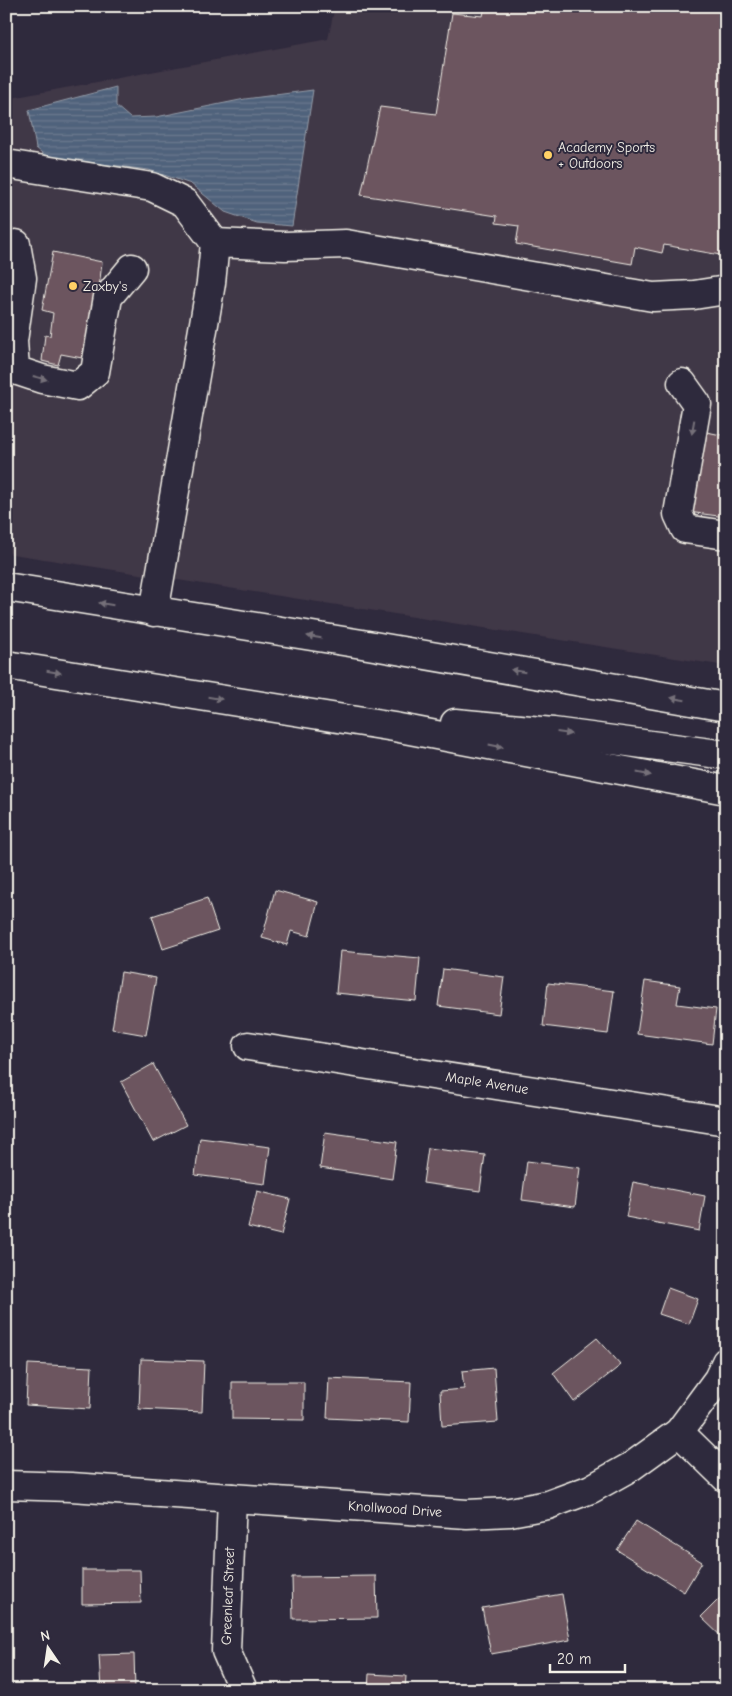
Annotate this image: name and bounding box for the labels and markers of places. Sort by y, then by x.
place label: Academy Sports + Outdoors [558,139,655,172]
marker: Academy Sports + Outdoors [542,149,554,161]
place label: Zaxby's [83,278,127,295]
marker: Zaxby's [67,280,79,292]

